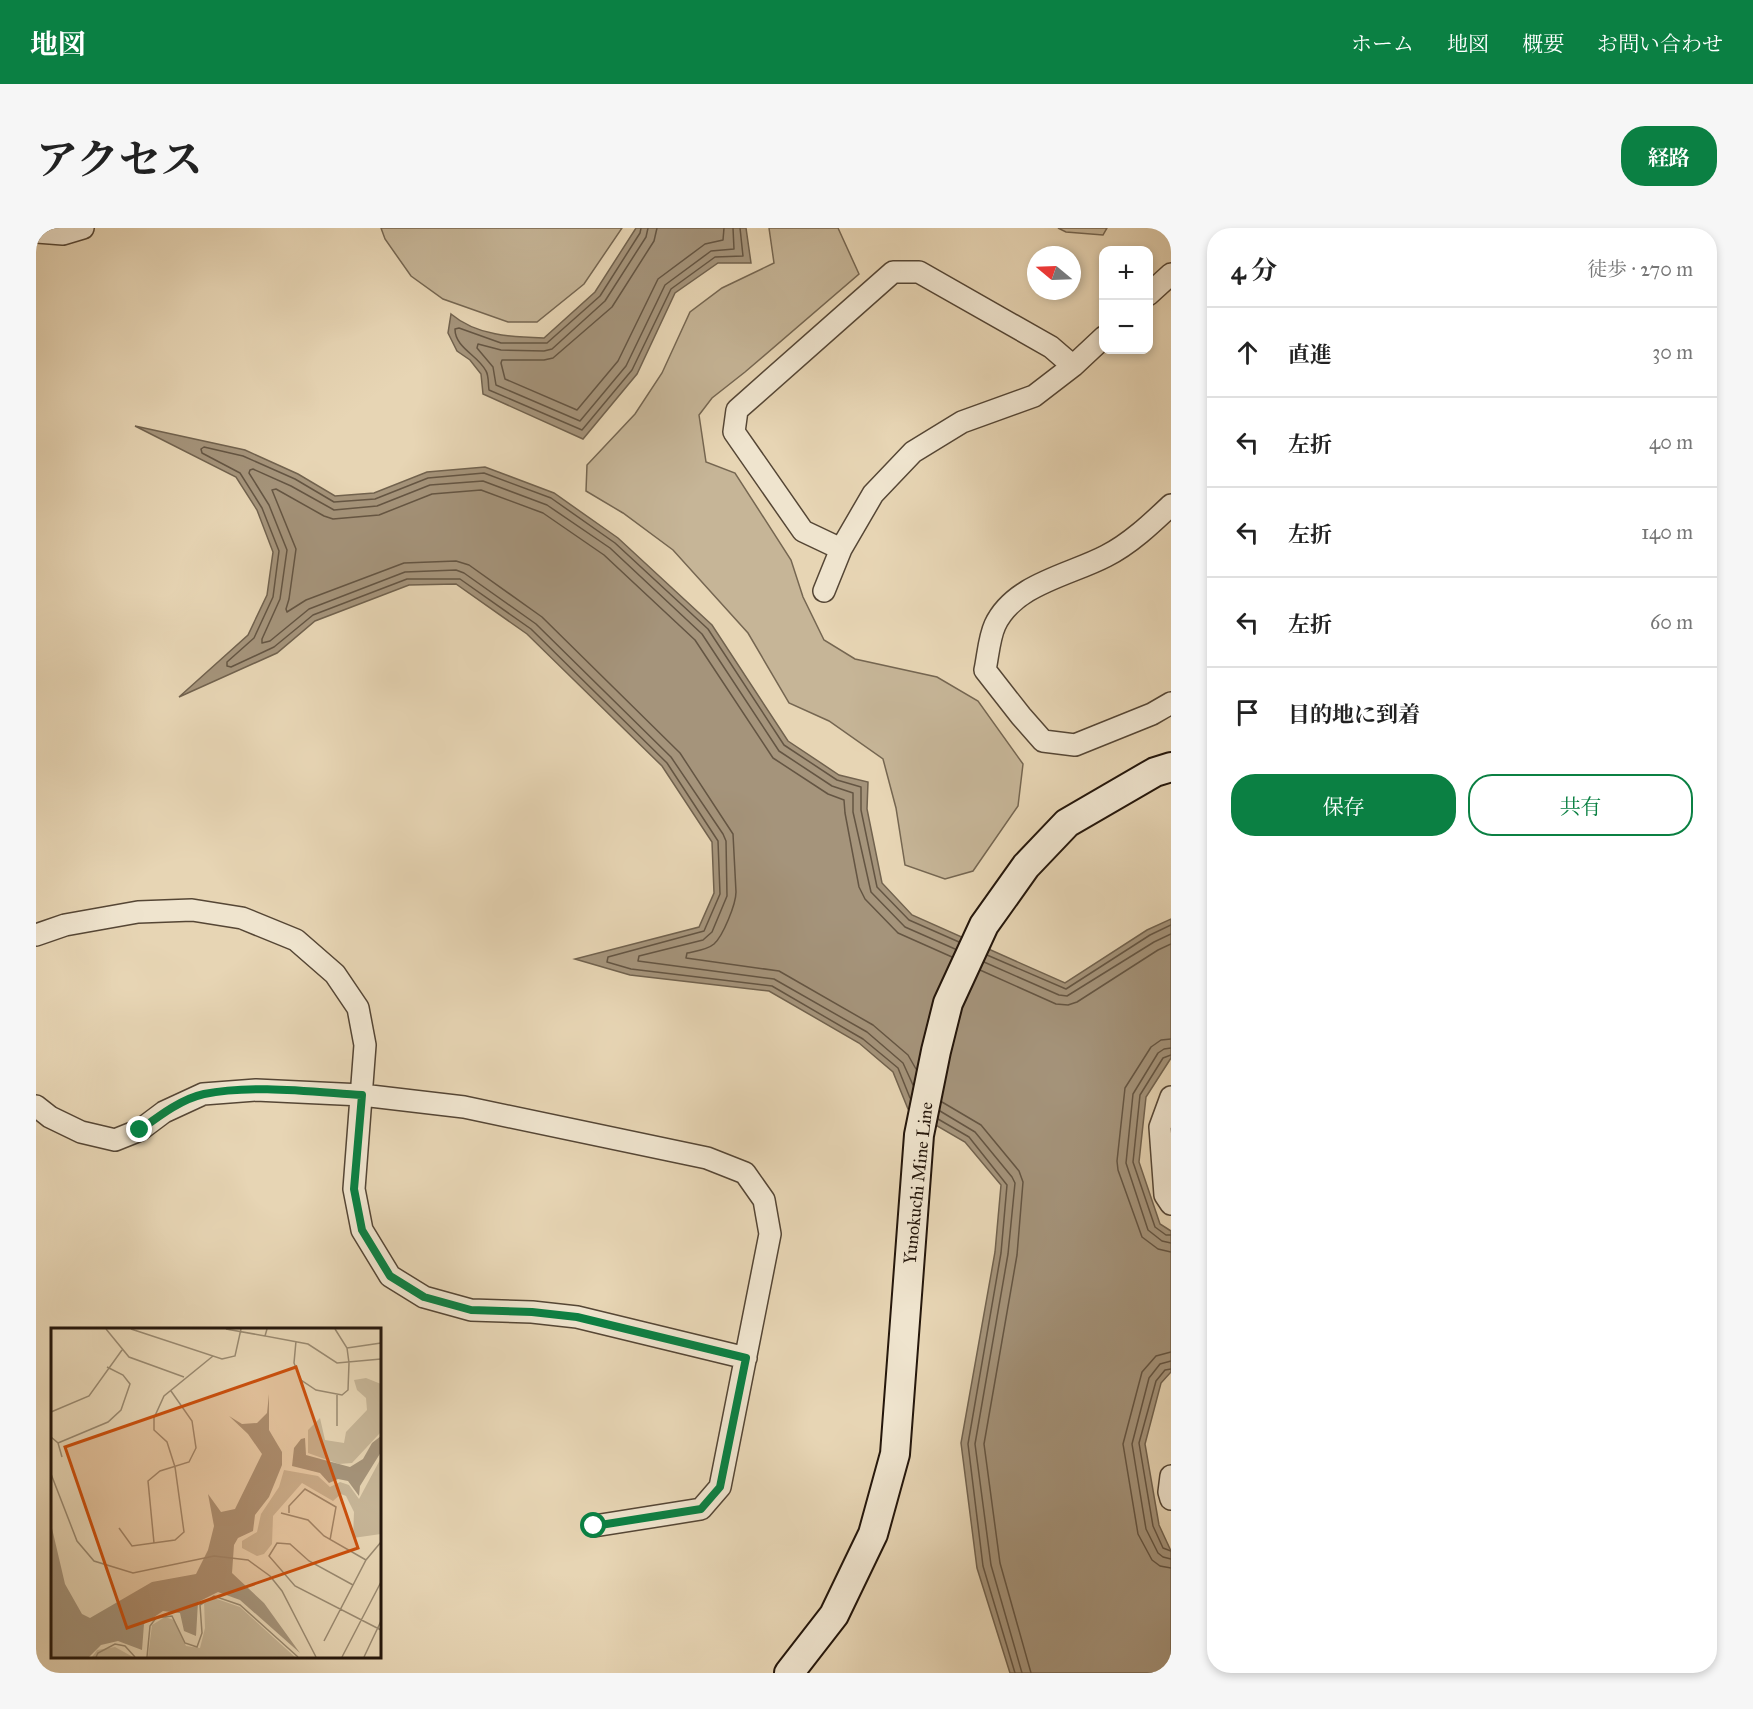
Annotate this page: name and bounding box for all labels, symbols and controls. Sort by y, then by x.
text: 地図 [30,27,86,62]
text: ホーム [1351,31,1414,57]
text: 地図 [1447,31,1489,57]
text: 概要 [1522,31,1564,57]
text: お問い合わせ [1597,31,1723,57]
button: 経路 [1621,126,1717,186]
text: アクセス [36,134,203,186]
north arrow [1027,246,1081,300]
map controls [1099,246,1153,354]
button: + [1099,246,1153,300]
text: 4 分 [1231,254,1277,286]
text: 徒歩 · 270 m [1587,257,1693,281]
button: − [1099,300,1153,354]
icon: ahead [1231,336,1264,369]
text: 30 m [1652,340,1693,364]
text: 直進 [1288,341,1332,368]
icon: left [1231,426,1264,459]
text: 40 m [1649,430,1693,454]
text: 左折 [1288,431,1332,458]
icon: left [1231,516,1264,549]
text: 140 m [1641,520,1693,544]
text: 左折 [1288,521,1332,548]
icon: left [1231,606,1264,639]
text: 60 m [1650,610,1693,634]
text: 左折 [1288,611,1332,638]
icon: arrive [1231,696,1264,729]
text: 目的地に到着 [1288,701,1420,728]
button: 保存 [1231,774,1456,836]
button: 共有 [1468,774,1693,836]
street label: Yunokuchi Mine Line [899,1101,937,1265]
route end [126,1116,152,1142]
inset map [51,1328,381,1658]
route start [580,1512,606,1538]

